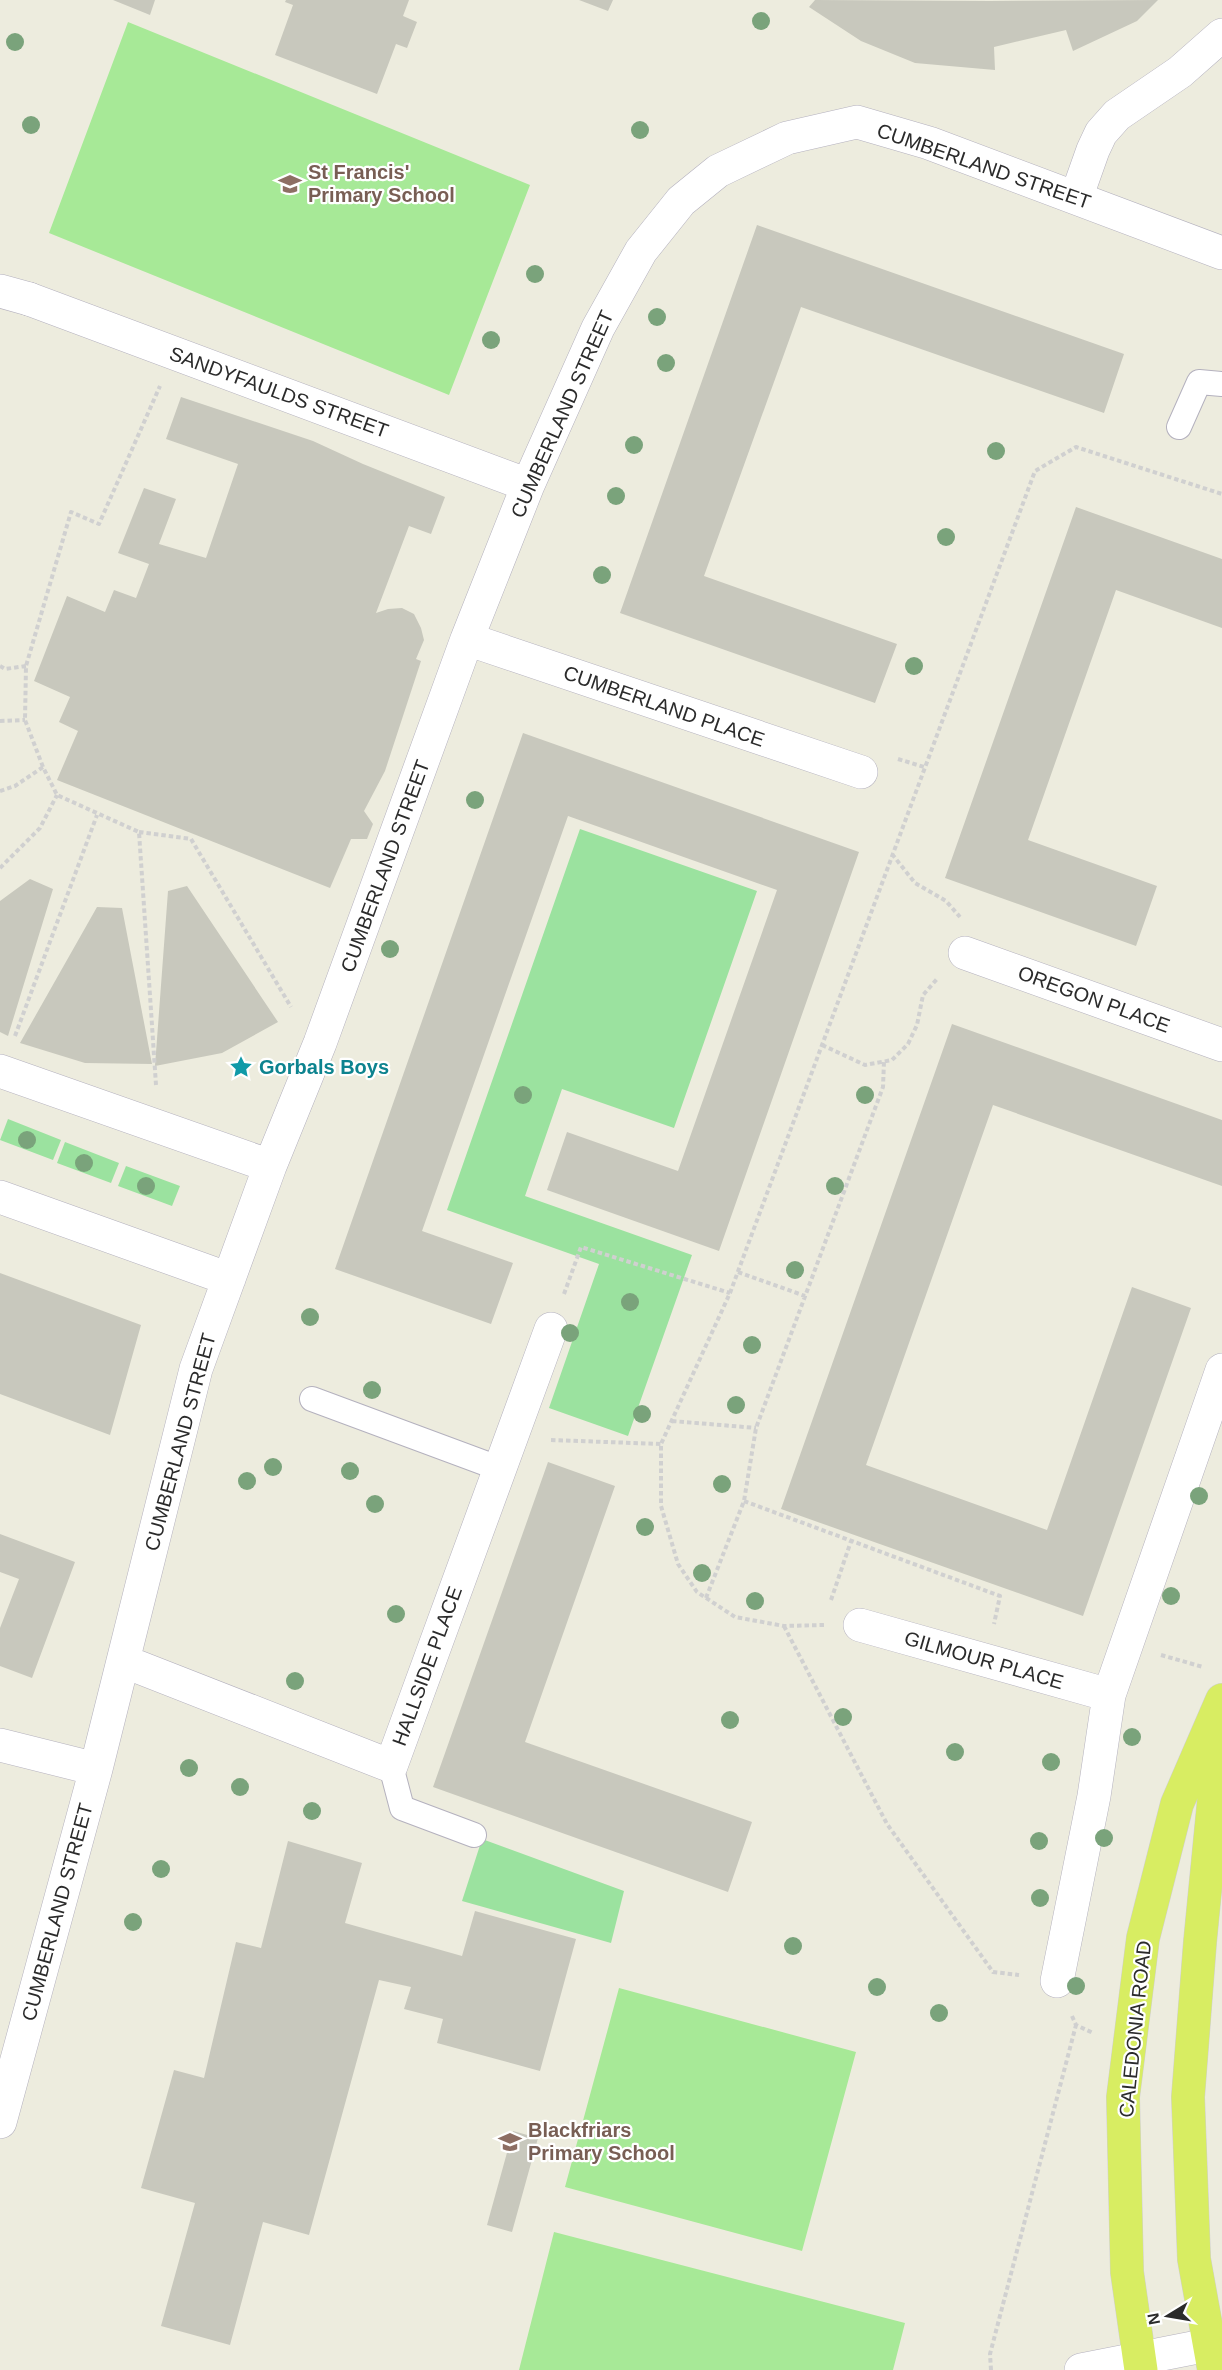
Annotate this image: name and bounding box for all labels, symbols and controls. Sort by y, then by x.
street label: CUMBERLAND STREET [874,119,1094,213]
place label: St Francis' Primary School [308,161,455,206]
school or university icon: St Francis' Primary School [277,171,303,197]
street label: CUMBERLAND STREET [506,307,618,521]
street label: SANDYFAULDS STREET [167,342,391,442]
street label: CUMBERLAND PLACE [561,661,767,751]
street label: CUMBERLAND STREET [336,757,434,975]
street label: OREGON PLACE [1015,961,1173,1037]
place icon: Gorbals Boys [228,1054,254,1080]
place label: Gorbals Boys [259,1056,389,1078]
street label: CUMBERLAND STREET [140,1331,220,1553]
street label: HALLSIDE PLACE [388,1583,466,1749]
street label: GILMOUR PLACE [902,1627,1066,1693]
street label: CUMBERLAND STREET [17,1801,97,2023]
street label: CALEDONIA ROAD [1115,1939,1155,2119]
place label: Blackfriars Primary School [528,2119,675,2164]
school or university icon: Blackfriars Primary School [497,2129,523,2155]
north arrow [1138,2286,1198,2346]
text: N [1144,2311,1163,2326]

